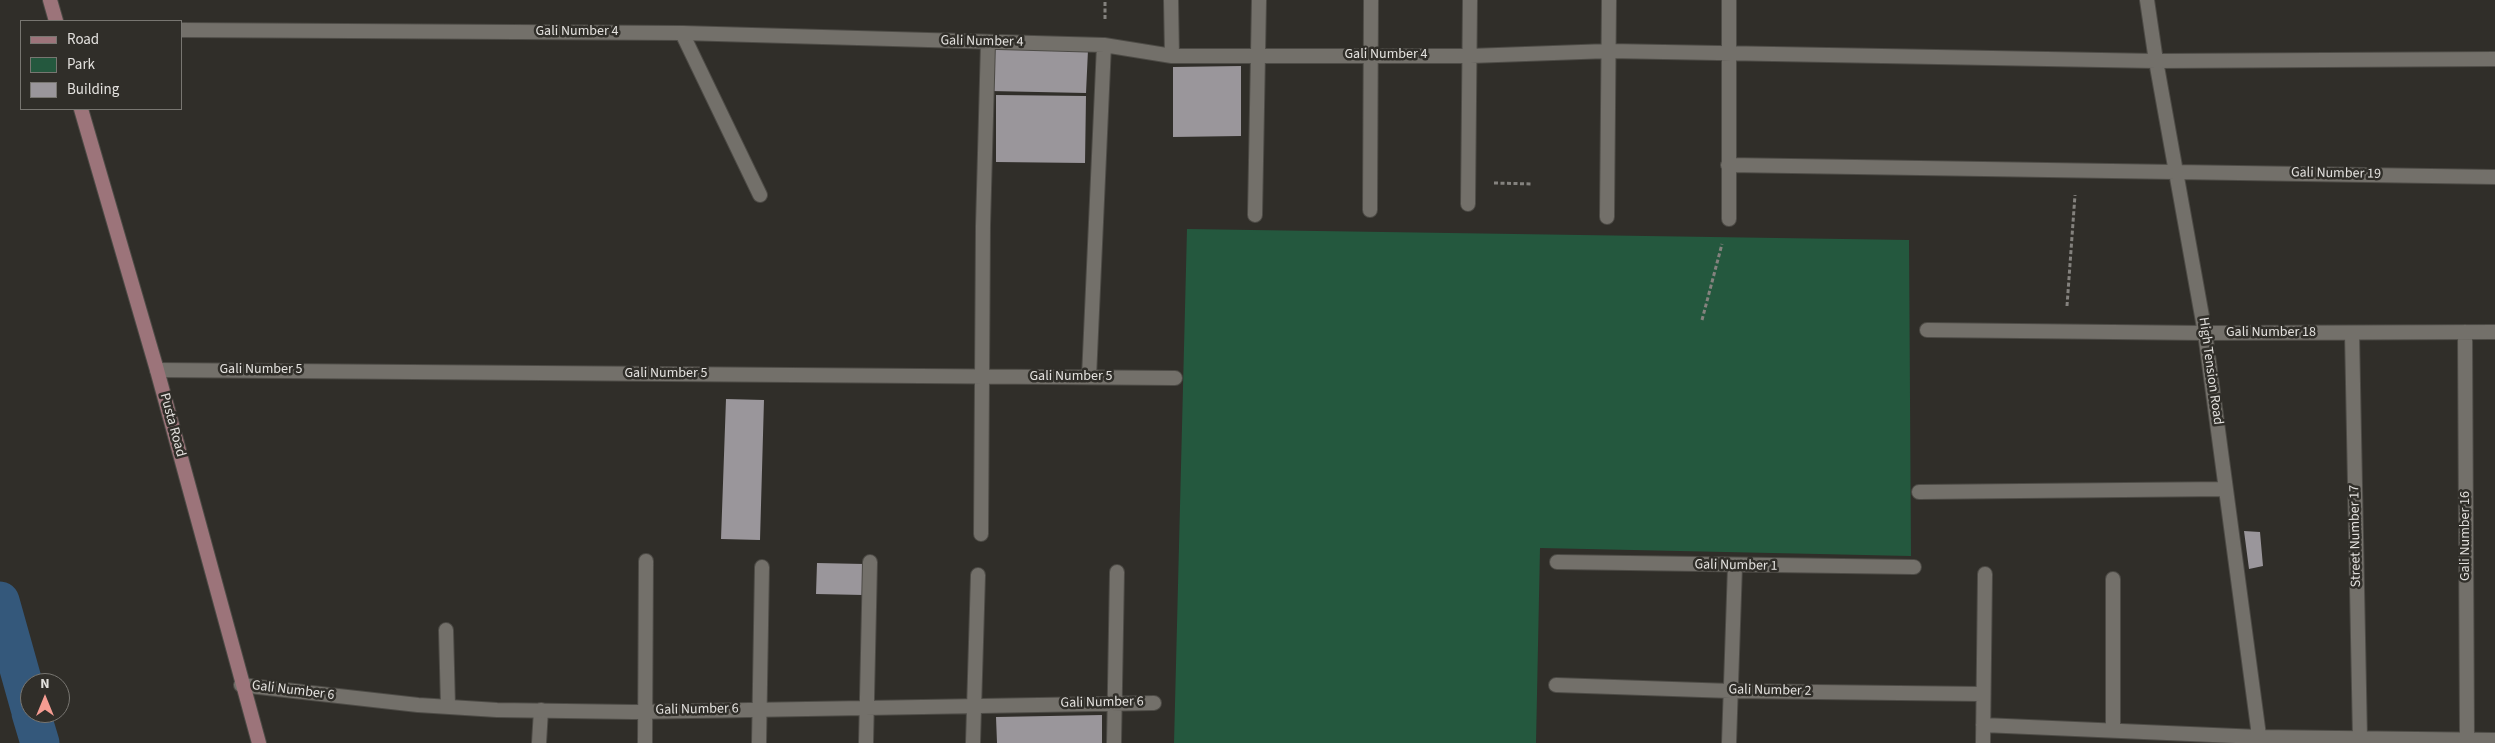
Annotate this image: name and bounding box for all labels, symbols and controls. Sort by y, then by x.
legend [20,20,182,110]
street label: Gali Number 4 [535,24,619,40]
text: Road [67,29,99,50]
street label: Gali Number 4 [940,33,1024,51]
street label: Gali Number 4 [1344,47,1428,63]
text: Park [67,54,95,75]
text: Building [67,79,119,100]
street label: Gali Number 19 [2291,165,2381,183]
street label: High Tension Road [2194,316,2226,426]
street label: Gali Number 18 [2226,325,2316,341]
street label: Gali Number 5 [219,362,303,378]
street label: Gali Number 5 [624,366,708,382]
street label: Gali Number 5 [1029,369,1113,385]
street label: Pusta Road [155,391,189,459]
street label: Street Number 17 [2347,485,2365,587]
street label: Gali Number 16 [2458,491,2474,581]
street label: Gali Number 1 [1694,557,1778,575]
north arrow [20,673,70,723]
text: N [40,674,50,694]
street label: Gali Number 6 [251,678,335,704]
street label: Gali Number 2 [1728,682,1812,700]
street label: Gali Number 6 [1060,694,1144,712]
street label: Gali Number 6 [655,701,739,719]

